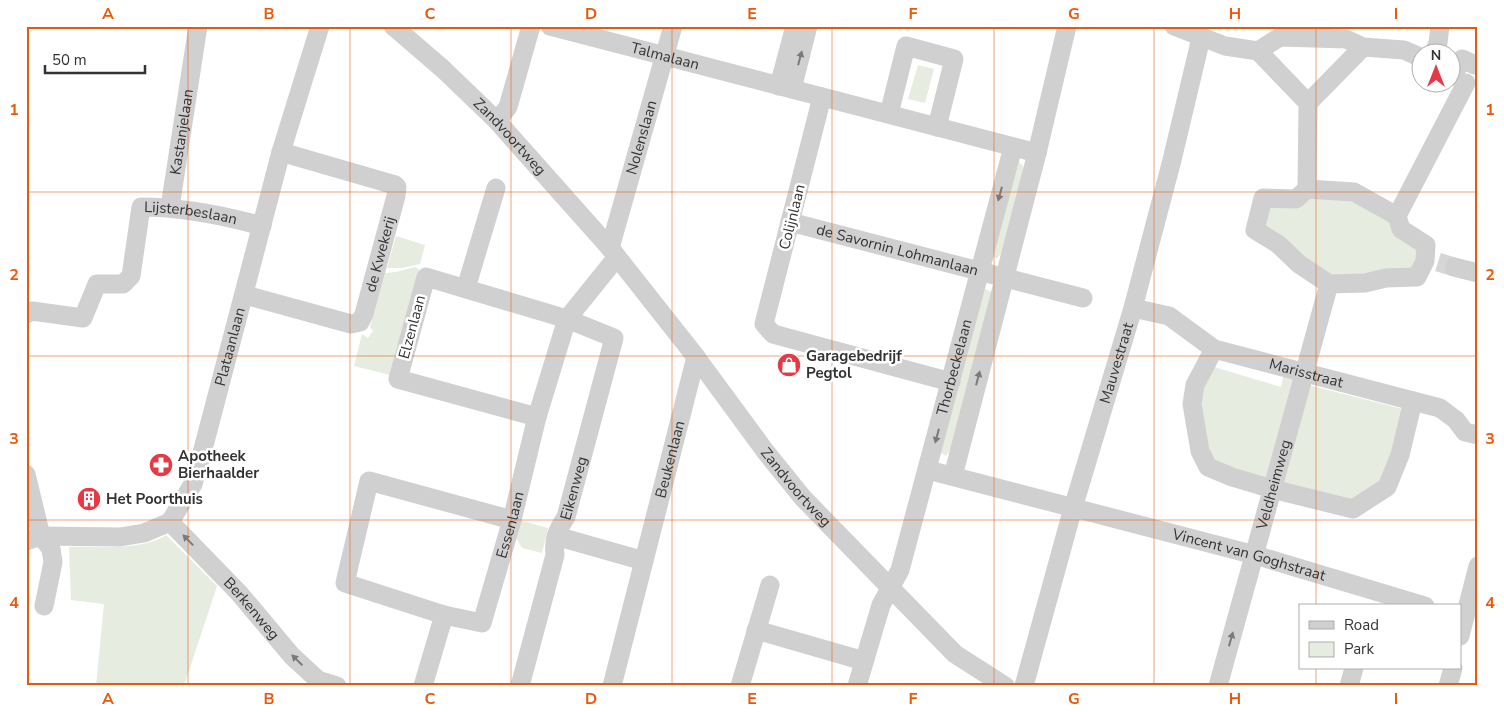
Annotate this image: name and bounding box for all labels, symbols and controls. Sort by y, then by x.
text: A [102,3,114,25]
text: B [263,3,275,25]
text: C [425,3,436,25]
text: D [585,3,597,25]
text: E [747,3,757,25]
text: F [909,3,918,25]
text: G [1068,3,1080,25]
text: H [1229,3,1241,25]
text: I [1394,3,1398,25]
street label: Talmalaan [629,38,702,75]
scale bar [45,42,145,74]
north arrow [1412,42,1462,92]
text: N [1431,46,1441,65]
text: 50 m [52,50,87,70]
one-way arrow [796,50,804,65]
street label: Kastanjelaan [165,88,198,176]
street label: Zandvoortweg [469,94,551,180]
street label: Nolenslaan [621,98,661,177]
text: 1 [9,99,19,121]
text: 1 [1485,99,1495,121]
street label: Colijnlaan [774,182,810,252]
one-way arrow [996,186,1004,201]
street label: Lijsterbeslaan [144,197,239,229]
street label: de Kwekerij [360,214,400,294]
street label: de Savornin Lohmanlaan [814,219,981,280]
text: 2 [9,264,19,286]
text: 2 [1485,264,1495,286]
street label: Elzenlaan [394,293,430,361]
street label: Plataanlaan [210,305,250,388]
street label: Thorbeckelaan [932,317,977,418]
street label: Mauvestraat [1095,319,1138,406]
place label: Garagebedrijf Pegtol [806,346,902,383]
shop icon: Garagebedrijf Pegtol [776,352,802,378]
street label: Marisstraat [1267,354,1346,393]
one-way arrow [974,371,982,386]
street label: Beukenlaan [650,418,689,500]
text: 3 [9,428,19,450]
one-way arrow [932,428,940,443]
text: 3 [1485,428,1495,450]
street label: Veldheimweg [1251,437,1296,533]
street label: Zandvoortweg [756,443,836,531]
place label: Apotheek Bierhaalder [178,446,259,483]
pharmacy icon: Apotheek Bierhaalder [148,452,174,478]
street label: Eikenweg [556,454,592,522]
building icon: Het Poorthuis [76,486,102,512]
place label: Het Poorthuis [106,489,203,509]
street label: Essenlaan [491,489,529,561]
street label: Vincent van Goghstraat [1169,524,1329,586]
one-way arrow [182,534,194,546]
street label: Berkenweg [219,573,284,644]
text: 4 [9,592,19,614]
text: 4 [1485,592,1495,614]
legend [1299,604,1462,670]
text: Road [1344,615,1379,635]
one-way arrow [1227,631,1235,646]
text: Park [1344,639,1374,659]
one-way arrow [291,654,303,666]
text: A [102,688,114,710]
text: B [263,688,275,710]
text: C [425,688,436,710]
text: D [585,688,597,710]
text: E [747,688,757,710]
text: F [909,688,918,710]
text: G [1068,688,1080,710]
text: H [1229,688,1241,710]
text: I [1394,688,1398,710]

